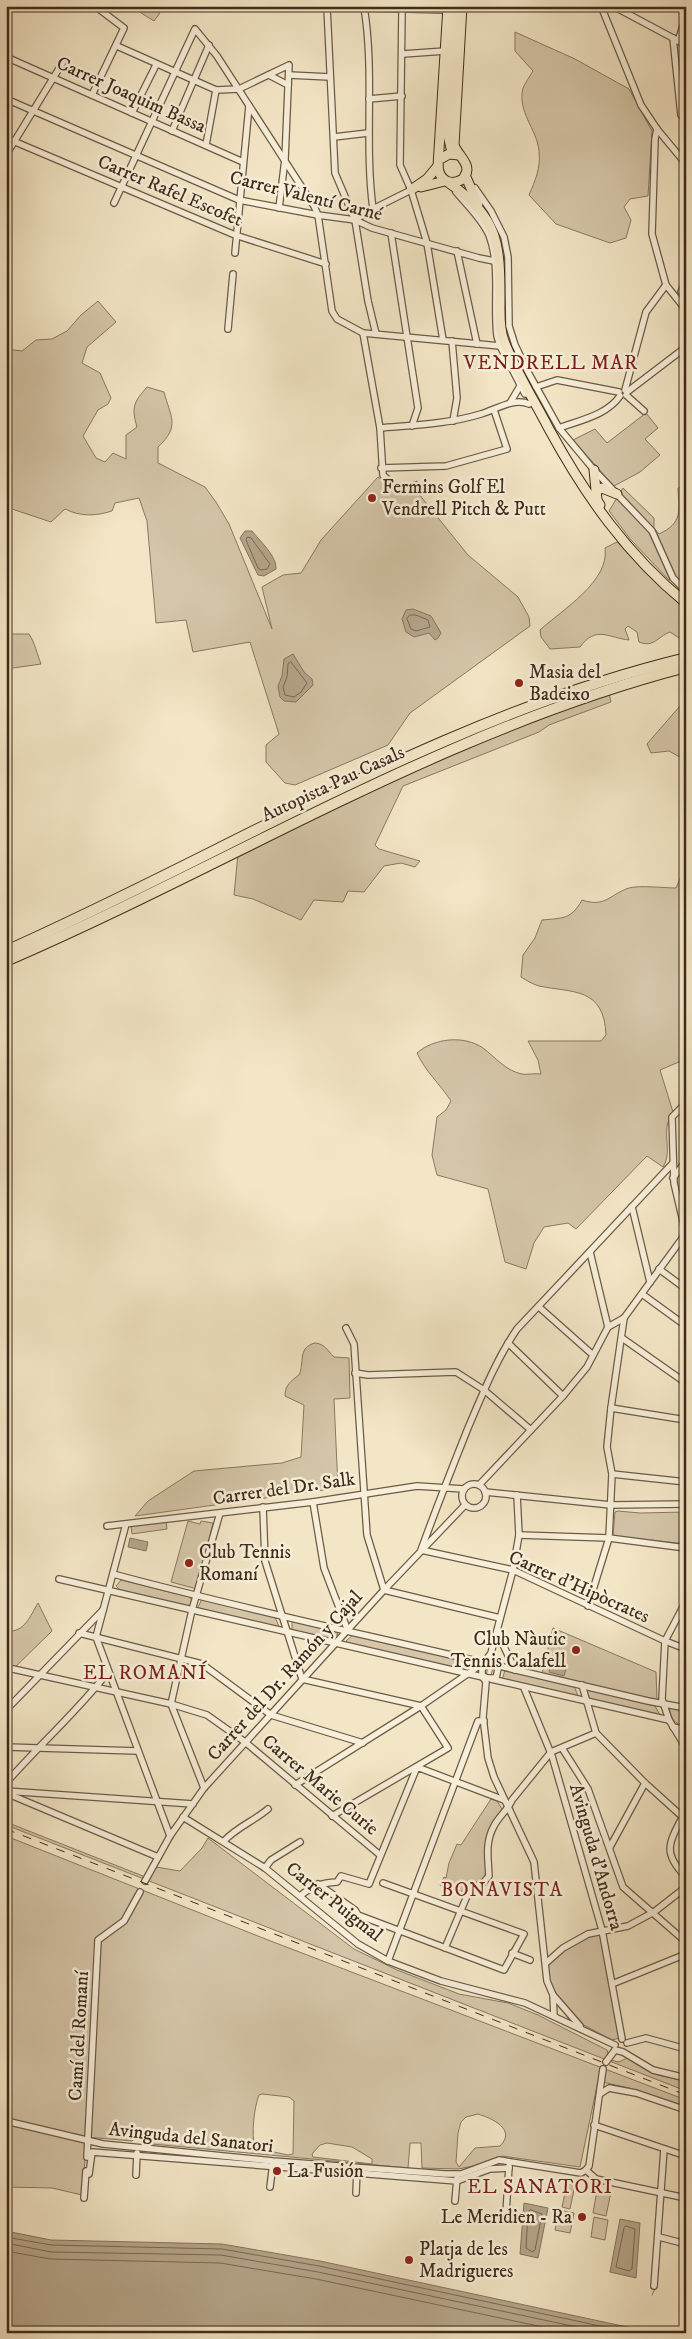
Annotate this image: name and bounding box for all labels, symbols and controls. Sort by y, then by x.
street label: Carrer Joaquim Bassa [52,52,209,139]
street label: Carrer Rafel Escofet [94,150,246,232]
street label: Carrer Valentí Carné [227,166,385,226]
district label: VENDRELL MAR [463,351,638,376]
place label: Fermins Golf El Vendrell Pitch & Putt [381,476,546,521]
marker: Fermins Golf El Vendrell Pitch & Putt [366,492,378,504]
place label: Masia del Badeixo [529,661,601,706]
marker: Masia del Badeixo [513,677,525,689]
street label: Autopista Pau Casals [258,741,408,827]
street label: Carrer del Dr. Salk [211,1468,357,1510]
place label: Club Tennis Romaní [199,1541,291,1586]
street label: Carrer d'Hipòcrates [505,1546,653,1628]
marker: Club Tennis Romaní [183,1557,195,1569]
street label: Carrer del Dr. Ramón y Cajal [203,1586,368,1766]
place label: Club Nàutic Tennis Calafell [451,1628,566,1673]
marker: Club Nàutic Tennis Calafell [570,1644,582,1656]
district label: EL ROMANÍ [83,1660,207,1686]
street label: Carrer Marie Curie [257,1730,383,1840]
street label: Avinguda d'Andorra [564,1781,628,1933]
street label: Carrer Puigmal [281,1857,387,1947]
district label: BONAVISTA [441,1878,563,1903]
street label: Camí del Romaní [64,1969,94,2102]
street label: Avinguda del Sanatori [108,2118,275,2158]
place label: La Fusión [287,2160,364,2183]
marker: La Fusión [271,2165,283,2177]
district label: EL SANATORI [467,2175,613,2200]
place label: Le Meridien - Ra [441,2206,572,2229]
marker: Le Meridien - Ra [576,2211,588,2223]
place label: Platja de les Madrigueres [419,2238,513,2283]
marker: Platja de les Madrigueres [403,2254,415,2266]

